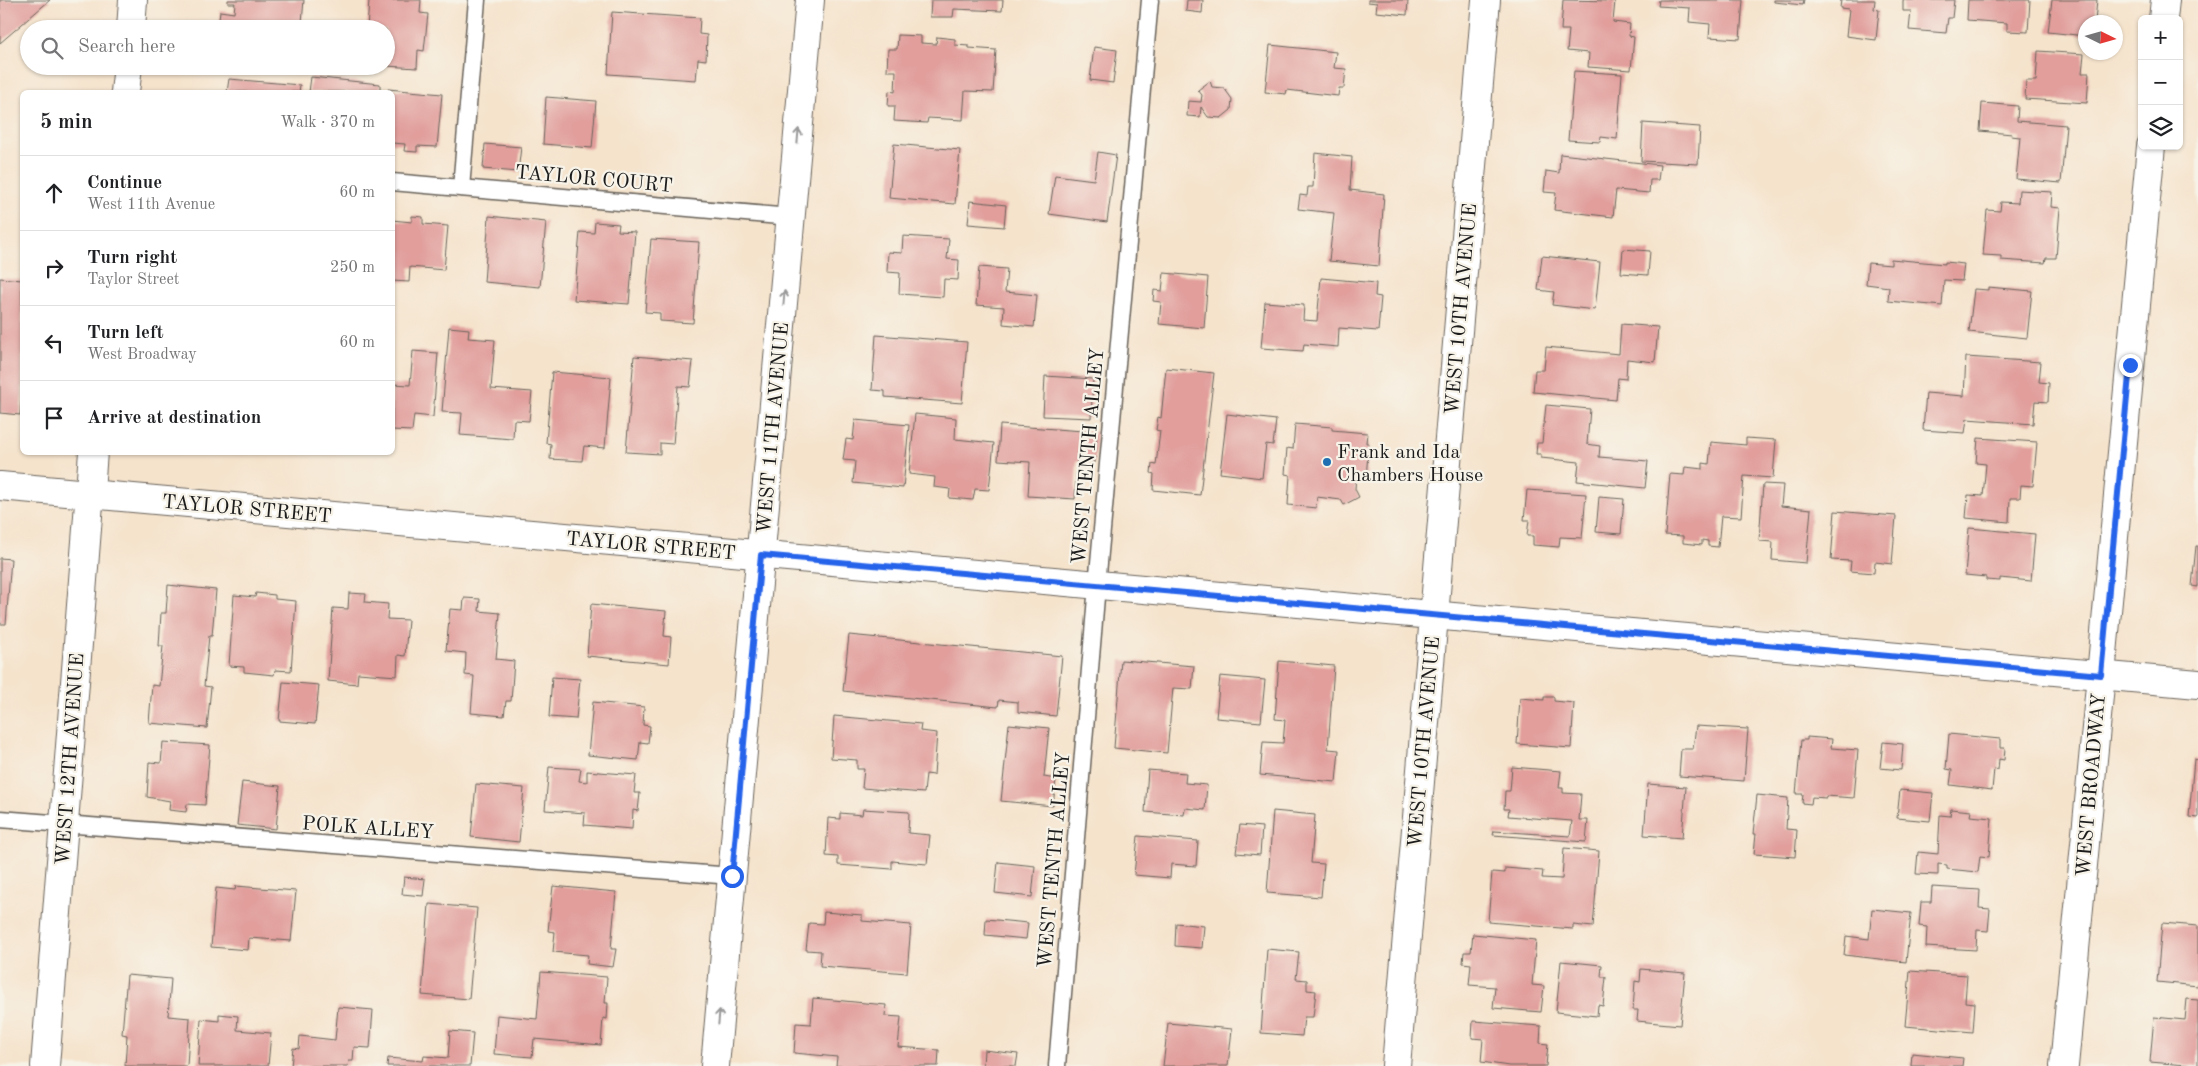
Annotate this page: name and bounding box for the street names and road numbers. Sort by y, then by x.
street label: TAYLOR COURT [514,163,674,197]
street label: WEST 10TH AVENUE [1443,203,1481,416]
street label: WEST 11TH AVENUE [755,322,793,535]
street label: WEST TENTH ALLEY [1070,347,1108,565]
street label: TAYLOR STREET [161,493,333,527]
street label: TAYLOR STREET [565,530,737,564]
street label: WEST 10TH AVENUE [1406,636,1444,849]
street label: WEST 12TH AVENUE [54,653,88,866]
street label: WEST BROADWAY [2074,692,2110,878]
street label: WEST TENTH ALLEY [1036,751,1074,969]
street label: POLK ALLEY [301,814,435,844]

